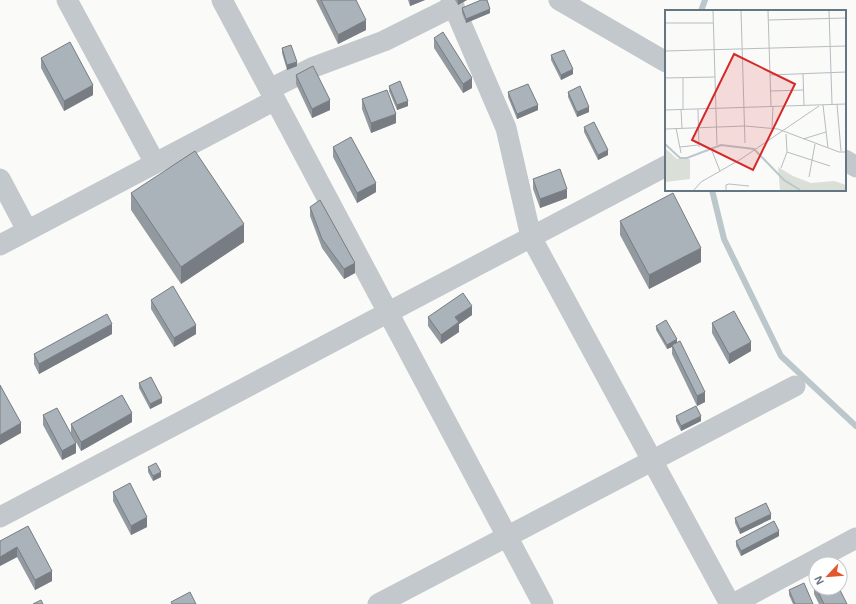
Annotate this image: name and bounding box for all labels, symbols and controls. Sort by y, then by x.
inset map [665,10,846,191]
north arrow [808,556,848,596]
text: N [812,574,826,587]

